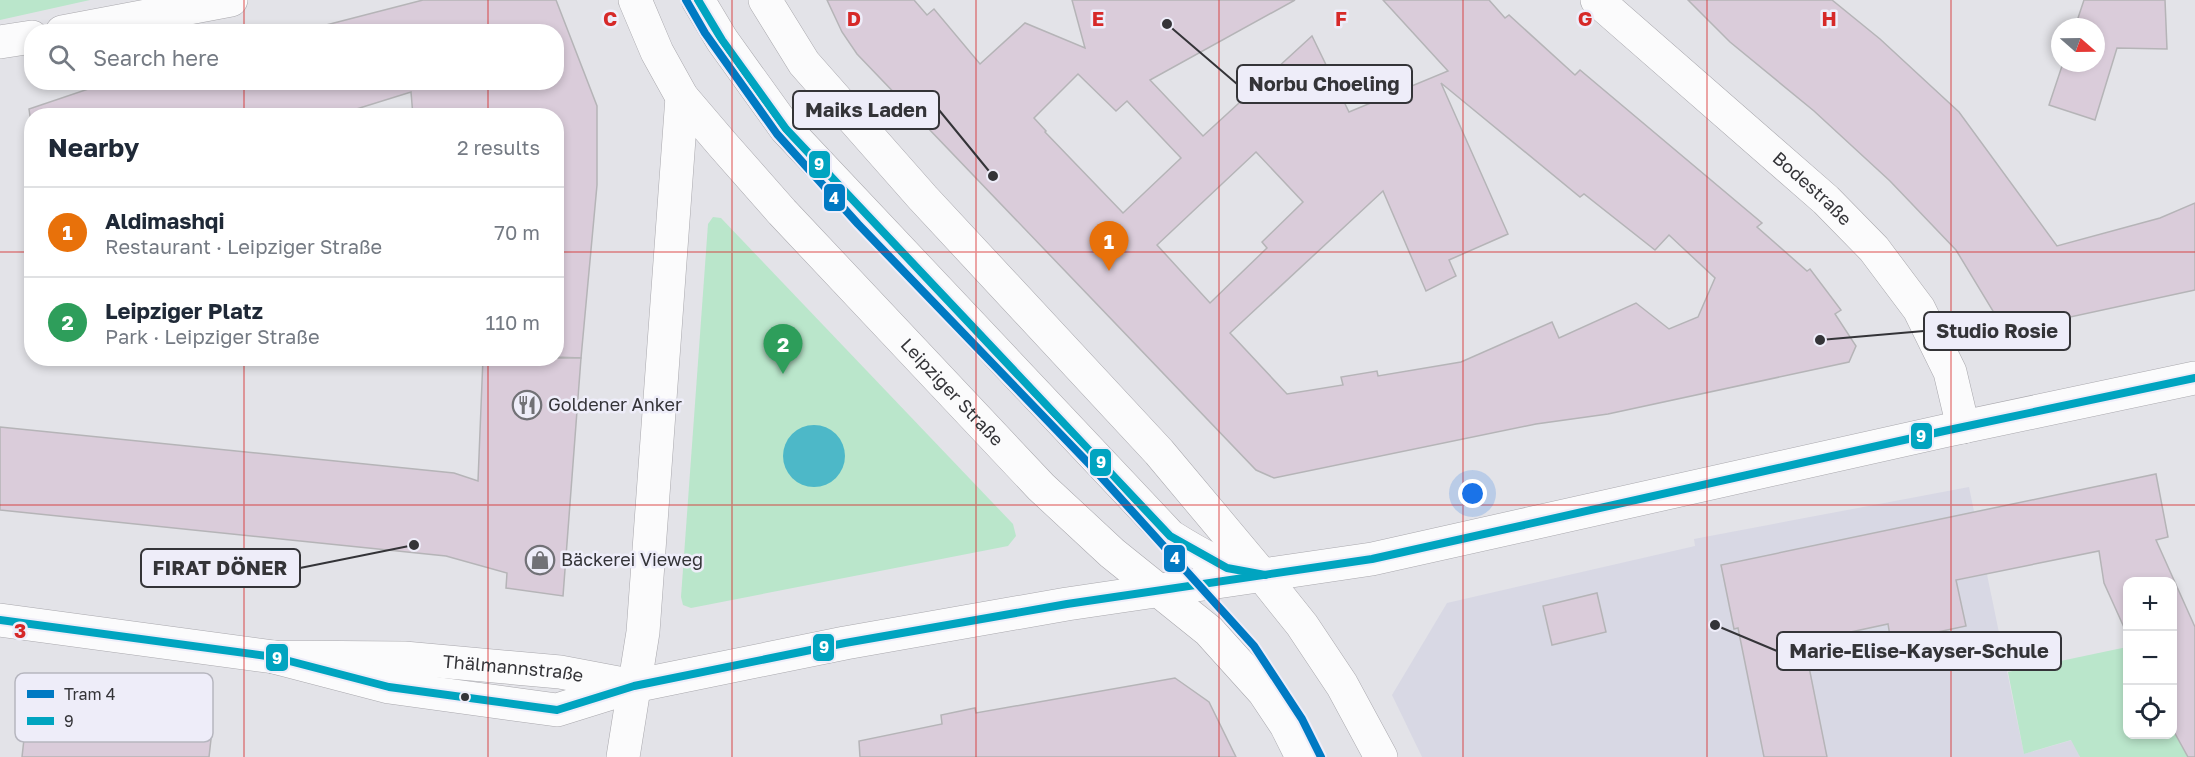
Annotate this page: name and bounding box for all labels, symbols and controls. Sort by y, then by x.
text: C [603,6,617,30]
text: D [847,6,861,30]
text: E [1092,6,1104,30]
text: F [1335,6,1347,30]
text: G [1578,6,1592,30]
text: H [1821,6,1837,30]
north arrow [2051,18,2105,72]
search box [24,24,564,90]
icon: search [45,41,78,74]
text: Search here [93,44,219,71]
callout: Norbu Choeling [1237,65,1412,103]
text: Norbu Choeling [1249,71,1399,95]
callout: Maiks Laden [793,91,939,129]
text: Maiks Laden [805,97,927,121]
text: Nearby [48,132,139,163]
text: 2 results [457,135,540,159]
street label: Bodestraße [1769,147,1857,229]
line badge: 9 [808,150,831,179]
text: 9 [814,154,824,174]
line badge: 4 [823,183,846,212]
text: 4 [829,188,839,208]
text: Aldimashqi [105,207,224,234]
text: 1 [62,220,73,244]
text: 70 m [494,220,540,244]
pin: 1 [1090,222,1128,271]
text: Restaurant · Leipziger Straße [105,234,382,258]
text: Leipziger Platz [105,297,263,324]
text: 2 [61,310,74,334]
text: 110 m [486,310,540,334]
callout: Studio Rosie [1924,312,2070,350]
text: Studio Rosie [1936,318,2058,342]
text: Park · Leipziger Straße [105,324,320,348]
pin: 2 [764,324,802,374]
street label: Leipziger Straße [897,333,1008,450]
restaurant icon: Goldener Anker [511,389,543,421]
place label: Goldener Anker [548,393,682,415]
line badge: 9 [1910,422,1933,450]
text: 9 [1916,426,1926,446]
line badge: 9 [1089,448,1112,477]
text: 9 [1096,452,1106,472]
your location [1458,479,1487,508]
shop icon: Bäckerei Vieweg [524,544,556,576]
line badge: 4 [1163,544,1186,573]
place label: Bäckerei Vieweg [561,548,703,570]
text: 4 [1170,548,1180,568]
callout: FIRAT DÖNER [141,549,300,587]
text: FIRAT DÖNER [153,555,287,579]
map controls [2123,577,2177,739]
button: + [2123,577,2177,631]
text: 3 [14,618,26,642]
button: − [2123,631,2177,685]
callout: Marie-Elise-Kayser-Schule [1777,632,2061,670]
line badge: 9 [812,633,835,662]
text: 9 [819,637,829,657]
text: Marie-Elise-Kayser-Schule [1789,638,2049,662]
line badge: 9 [265,643,289,672]
text: 9 [272,648,282,668]
street label: Thälmannstraße [442,650,585,686]
legend [15,673,213,742]
text: Tram 4 [64,684,116,704]
button: locate [2123,685,2177,739]
unlabelled marker [459,691,471,703]
text: 9 [64,711,74,731]

